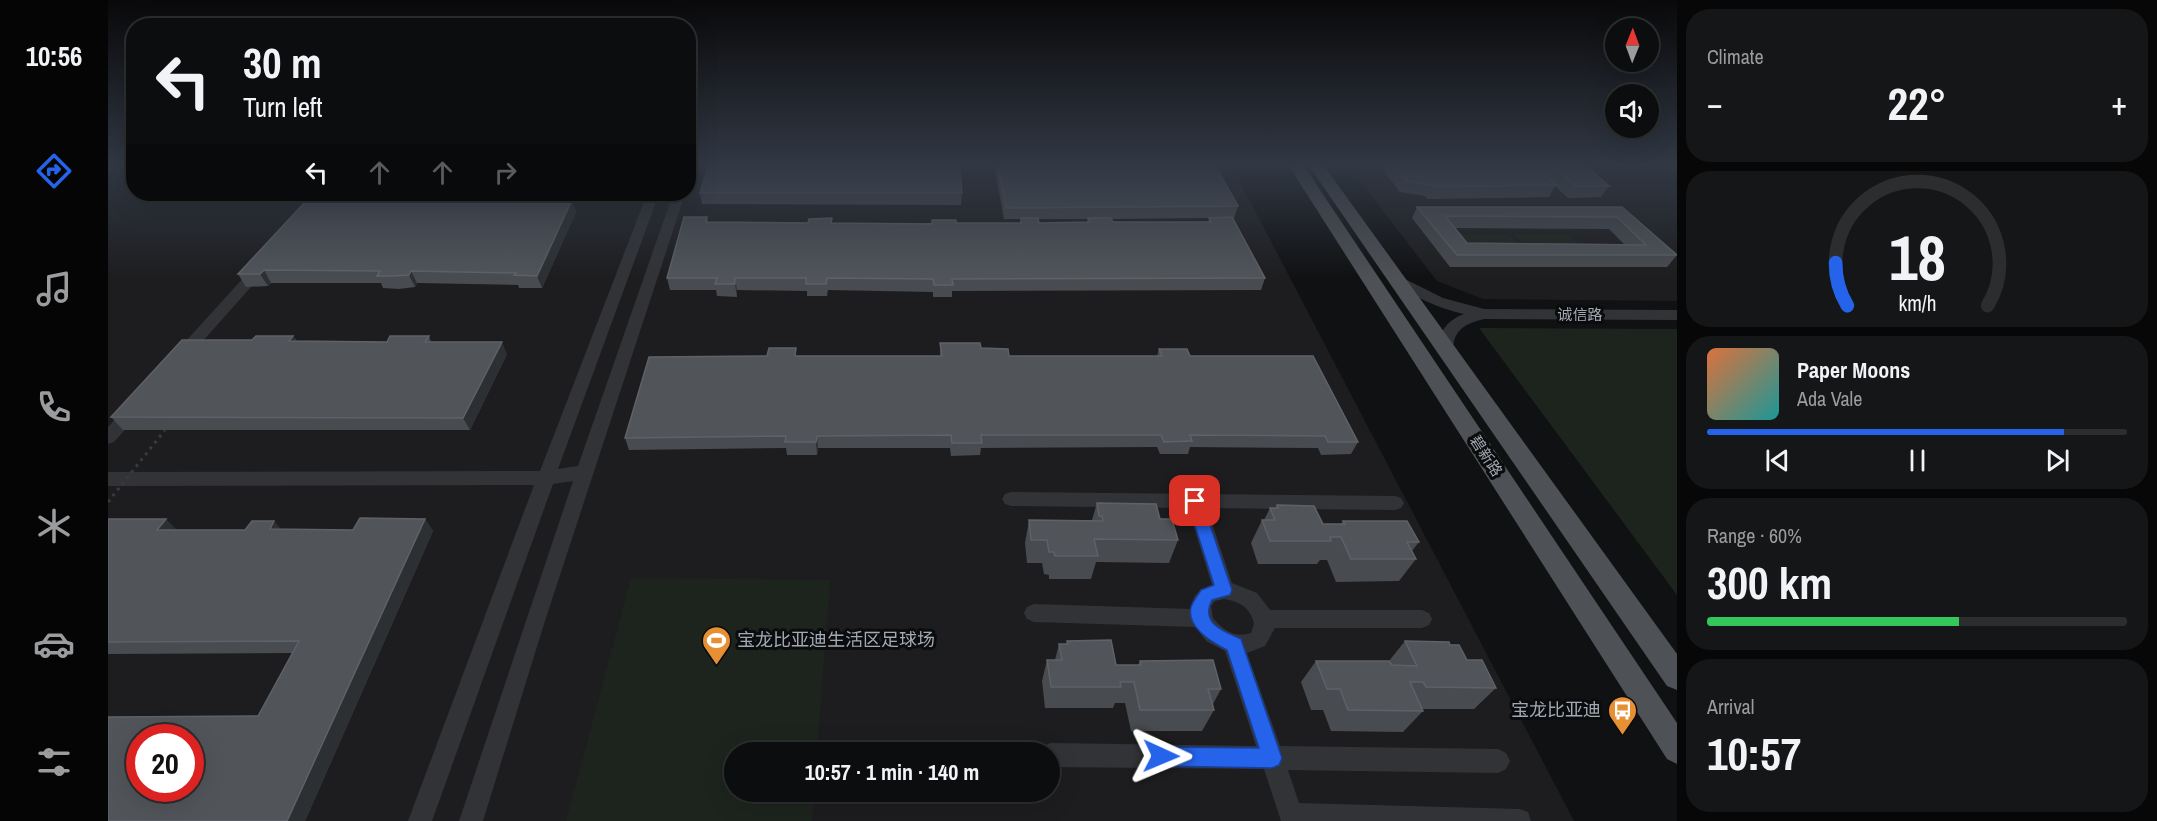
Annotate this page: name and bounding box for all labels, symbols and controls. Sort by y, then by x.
north arrow [1605,18,1659,72]
map controls [1605,18,1659,138]
text: 30 m [243,35,322,91]
text: 10:56 [26,38,82,74]
icon: left [144,42,222,120]
text: Climate [1707,43,1764,70]
text: 22° [1887,73,1947,134]
text: − [1707,81,1723,125]
text: + [2111,81,2127,125]
button: sound [1605,84,1659,138]
text: Turn left [243,89,322,125]
icon: directions [33,150,75,192]
icon: left [300,156,333,189]
icon: ahead [363,156,396,189]
icon: ahead [426,156,459,189]
icon: right [489,156,522,189]
text: 18 [1889,215,1945,299]
icon: music [33,268,75,310]
text: km/h [1898,289,1936,318]
street label: 诚信路 [1557,304,1603,325]
text: Paper Moons [1797,355,1910,385]
text: Ada Vale [1797,385,1862,412]
icon: phone [33,386,75,428]
street label: 碧新路 [1465,431,1507,480]
icon: previous [1761,444,1794,477]
icon: pause [1901,444,1934,477]
icon: next [2041,444,2074,477]
pin [1169,475,1220,526]
icon: arrive [1178,484,1211,517]
icon: climate [33,505,75,547]
text: Range · 60% [1707,522,1802,549]
text: 300 km [1707,552,1832,613]
icon: car [33,623,75,665]
sports icon: 宝龙比亚迪生活区足球场 [700,624,732,666]
place label: 宝龙比亚迪生活区足球场 [737,627,935,652]
text: Arrival [1707,693,1754,720]
bus stop icon: 宝龙比亚迪 [1606,694,1638,736]
place label: 宝龙比亚迪 [1511,697,1601,722]
text: 10:57 [1707,723,1801,784]
speed limit sign: 20 [126,724,204,802]
position arrow [1129,724,1193,788]
icon: filters [33,741,75,783]
text: 10:57 · 1 min · 140 m [805,757,979,787]

